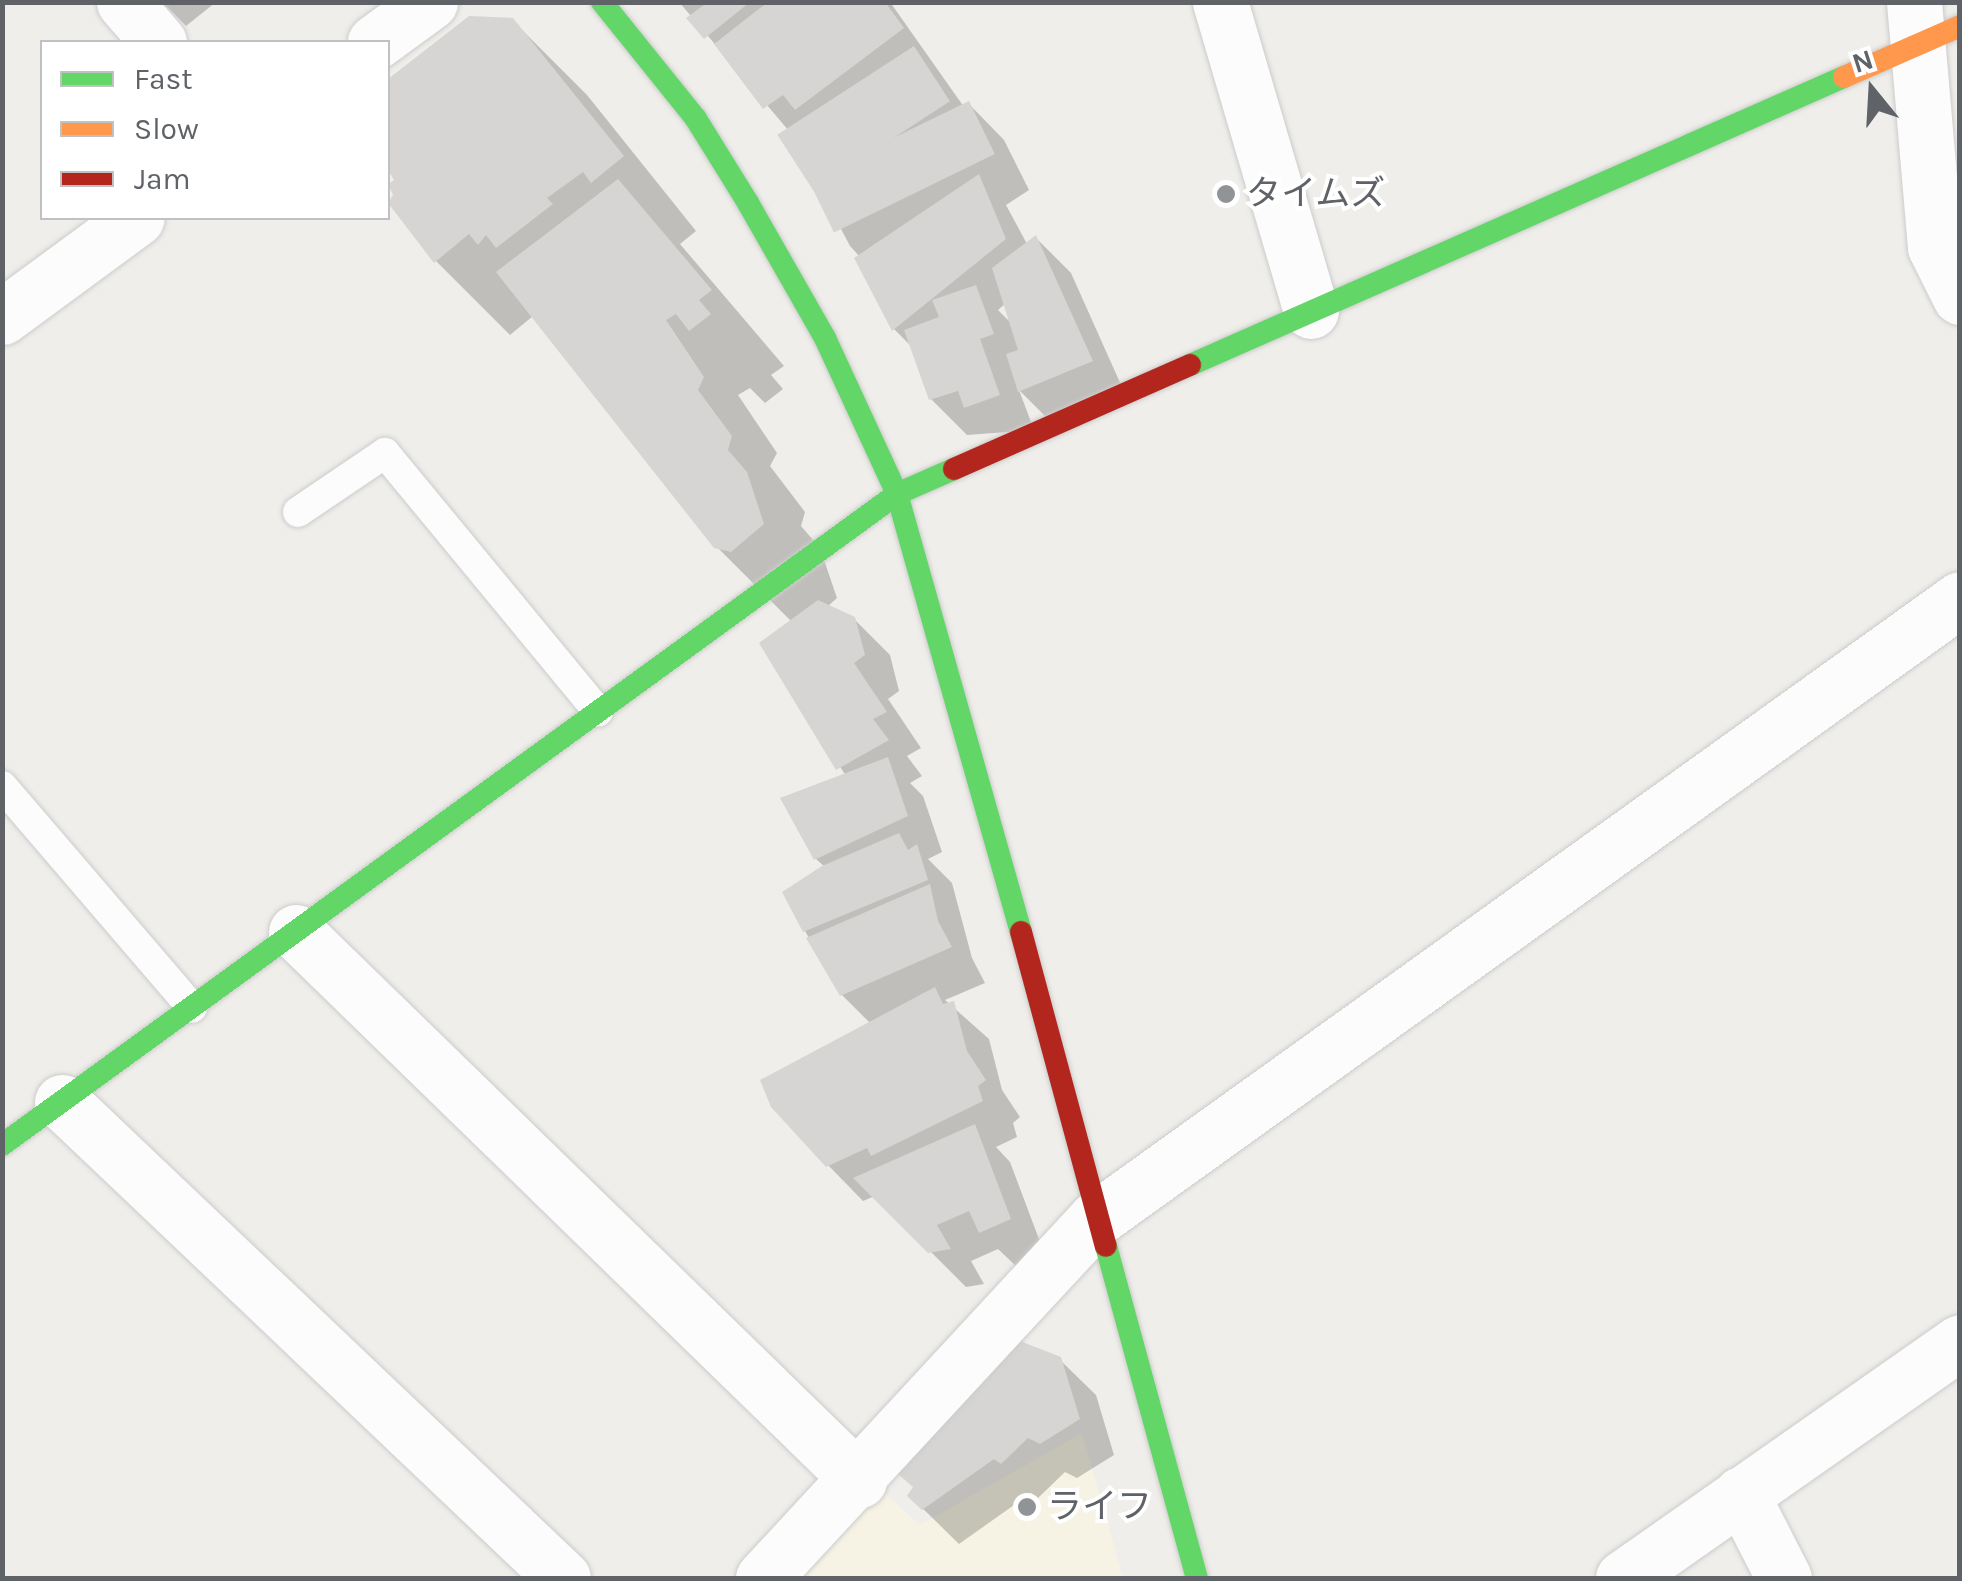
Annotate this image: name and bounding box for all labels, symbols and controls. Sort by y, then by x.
legend [40,40,390,220]
north arrow [1822,40,1922,140]
text: N [1848,42,1877,80]
text: Fast [134,61,193,97]
text: Slow [134,111,199,147]
text: Jam [134,161,191,197]
place label: タイムズ [1246,173,1386,215]
marker: タイムズ [1215,183,1237,205]
place label: ライフ [1047,1486,1152,1528]
marker: ライフ [1016,1496,1038,1518]

